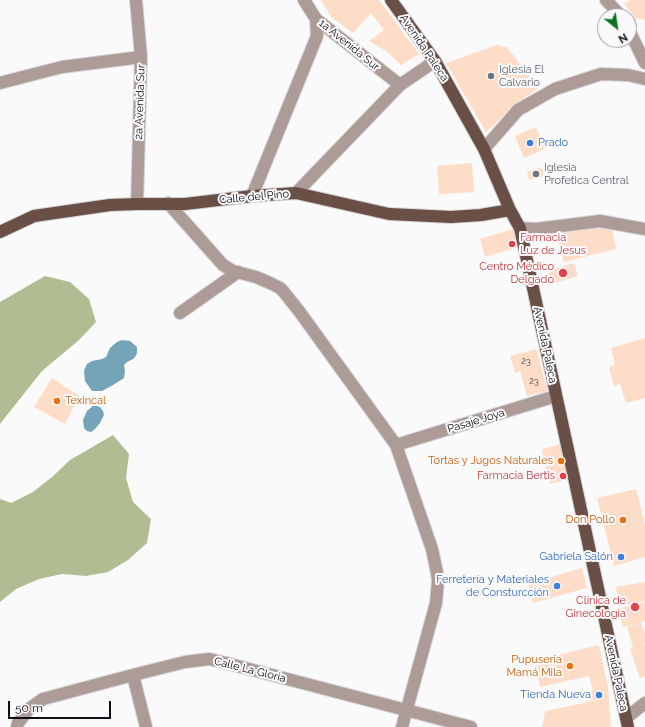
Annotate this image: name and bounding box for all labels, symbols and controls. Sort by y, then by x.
north arrow [597,8,637,48]
street label: Avenida Paleca [397,12,451,84]
street label: 1a Avenida Sur [316,17,382,73]
text: N [616,30,630,46]
place label: Iglesia El Calvario [499,63,544,89]
street label: 2a Avenida Sur [132,64,148,140]
marker: Iglesia El Calvario [486,71,496,81]
place label: Prado [538,136,568,150]
marker: Prado [525,138,535,148]
place label: Iglesia Profetica Central [544,161,629,187]
marker: Iglesia Profetica Central [531,169,541,179]
street label: Calle del Pino [219,187,289,207]
place label: Farmacia Luz de Jesus [520,231,586,257]
marker: Farmacia Luz de Jesus [507,239,517,249]
place label: Centro Médico Delgado [479,260,554,286]
marker: Centro Médico Delgado [557,267,569,279]
street label: Avenida Paleca [530,306,560,384]
house number: 23 [521,356,531,366]
house number: 23 [529,376,539,386]
place label: Texincal [65,394,106,408]
marker: Texincal [52,396,62,406]
street label: Pasaje Joya [446,406,506,436]
place label: Tortas y Jugos Naturales [428,454,553,468]
marker: Tortas y Jugos Naturales [556,456,566,466]
place label: Farmacia Bertis [477,469,555,483]
marker: Farmacia Bertis [558,471,568,481]
place label: Don Pollo [566,513,615,527]
marker: Don Pollo [618,515,628,525]
place label: Gabriela Salón [539,550,613,564]
marker: Gabriela Salón [616,552,626,562]
place label: Ferretería y Materiales de Consturcción [436,573,549,599]
marker: Ferretería y Materiales de Consturcción [552,581,562,591]
place label: Clínica de Ginecologia [566,594,626,620]
marker: Clínica de Ginecologia [629,601,641,613]
street label: Avenida Paleca [601,634,631,712]
place label: Pupuseria Mamá Mila [506,653,562,679]
street label: Calle La Gloria [213,655,287,685]
marker: Pupuseria Mamá Mila [565,661,575,671]
place label: Tienda Nueva [520,688,591,702]
marker: Tienda Nueva [594,690,604,700]
scale bar [10,693,113,719]
text: 50 m [15,701,43,715]

